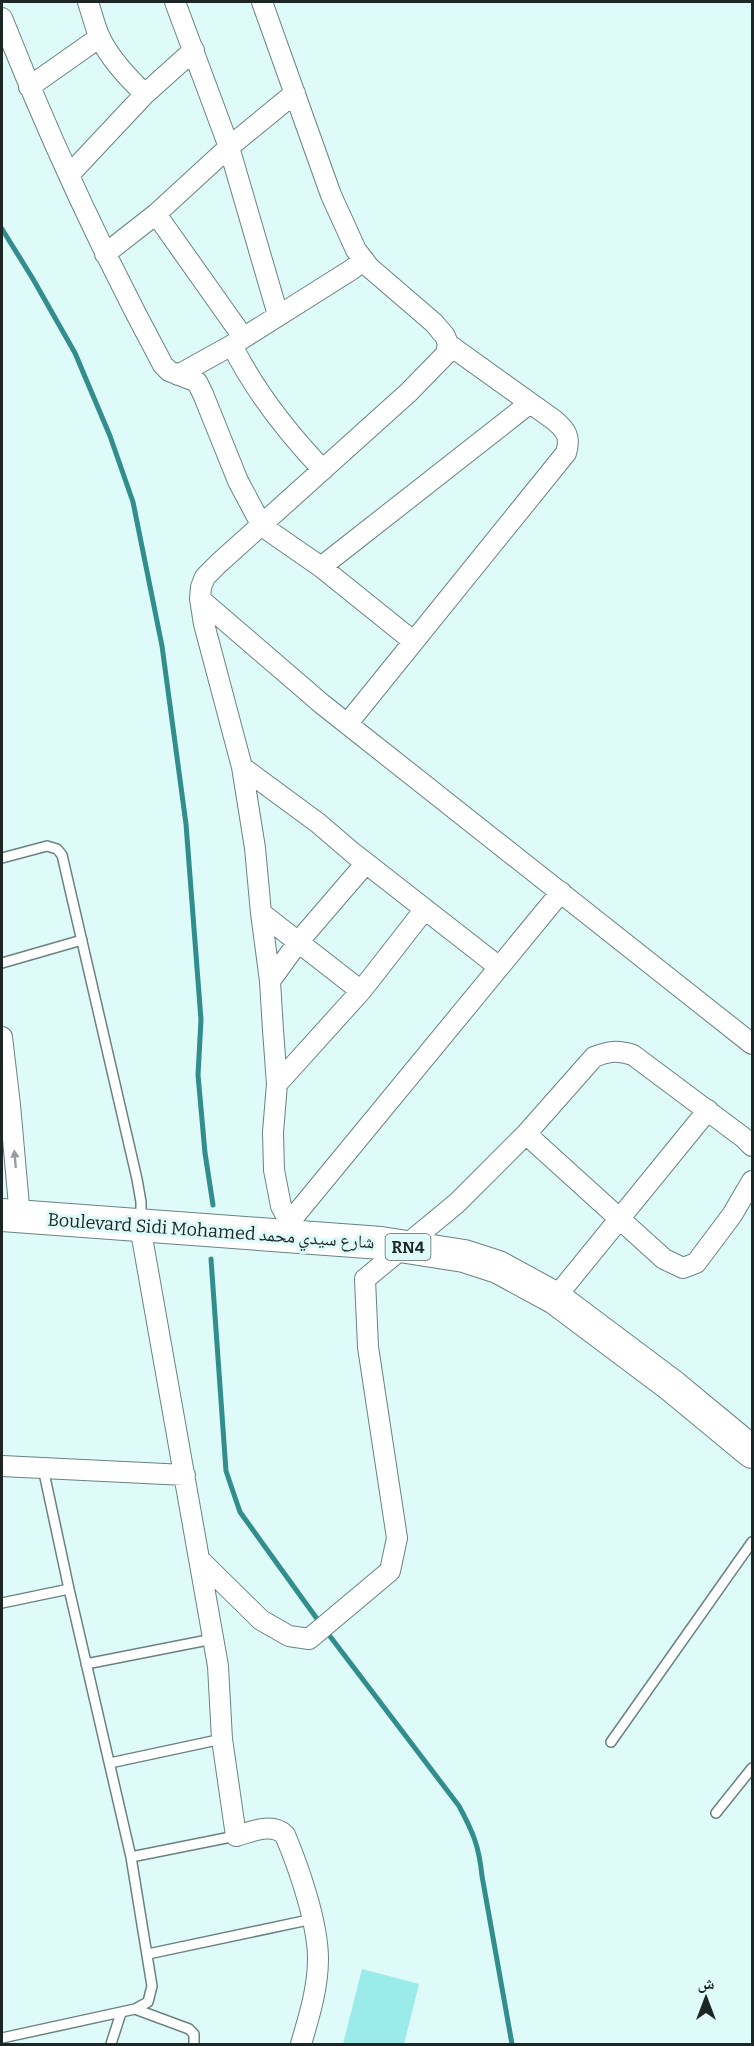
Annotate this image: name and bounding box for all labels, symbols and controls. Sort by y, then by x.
one-way arrow [10,1149,20,1168]
street label: Boulevard Sidi Mohamed شارع سيدي محمد [47,1209,375,1257]
road number: RN4 [386,1234,430,1260]
north arrow [676,1968,736,2028]
text: ش [698,1974,715,1993]

